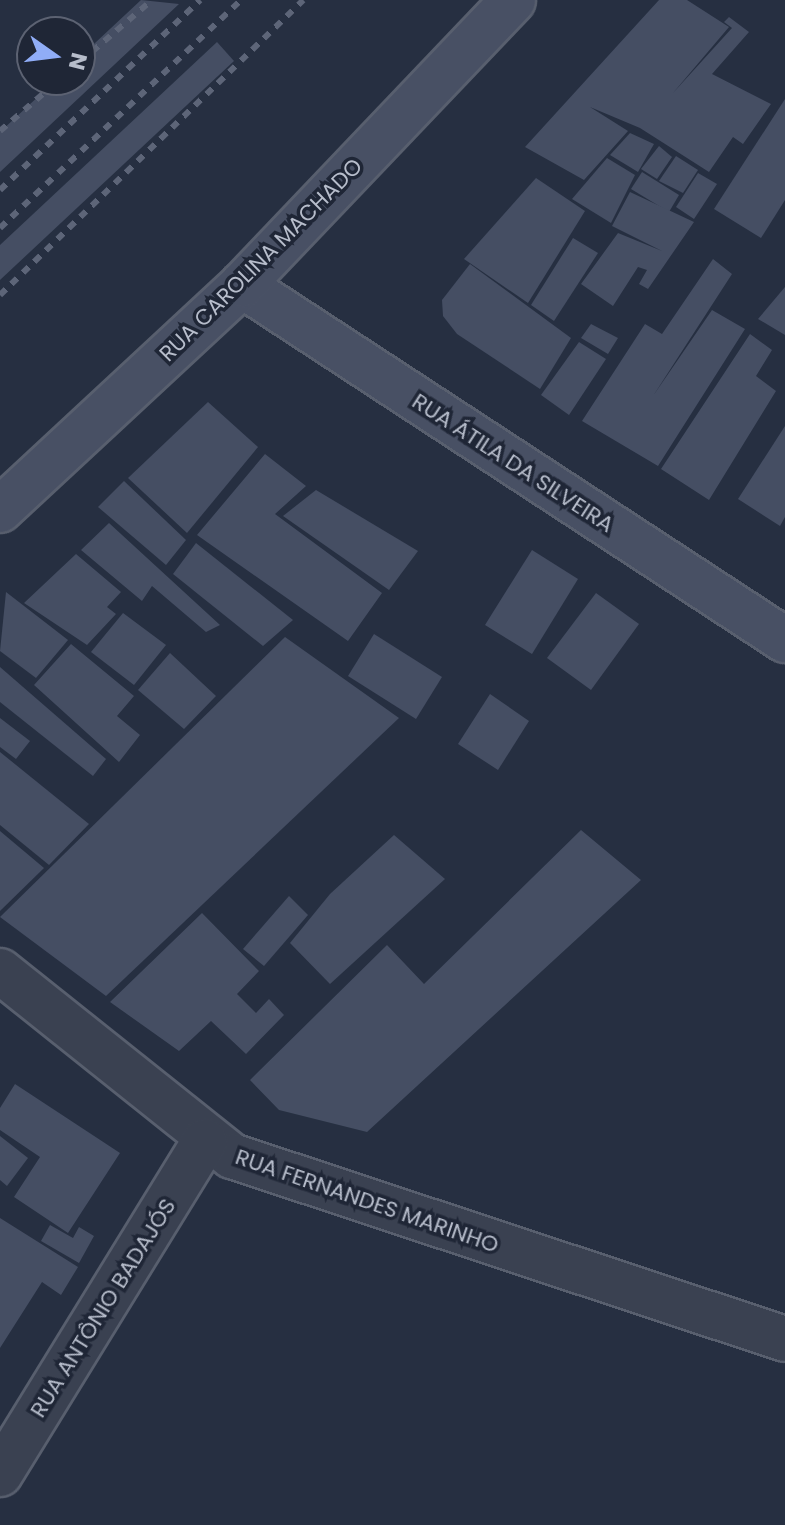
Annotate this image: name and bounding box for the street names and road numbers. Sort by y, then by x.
street label: RUA CAROLINA MACHADO [154,153,368,367]
street label: RUA ÁTILA DA SILVEIRA [407,388,619,538]
street label: RUA FERNANDES MARINHO [232,1143,502,1259]
street label: RUA ANTÔNIO BADAJÓS [25,1194,181,1422]

